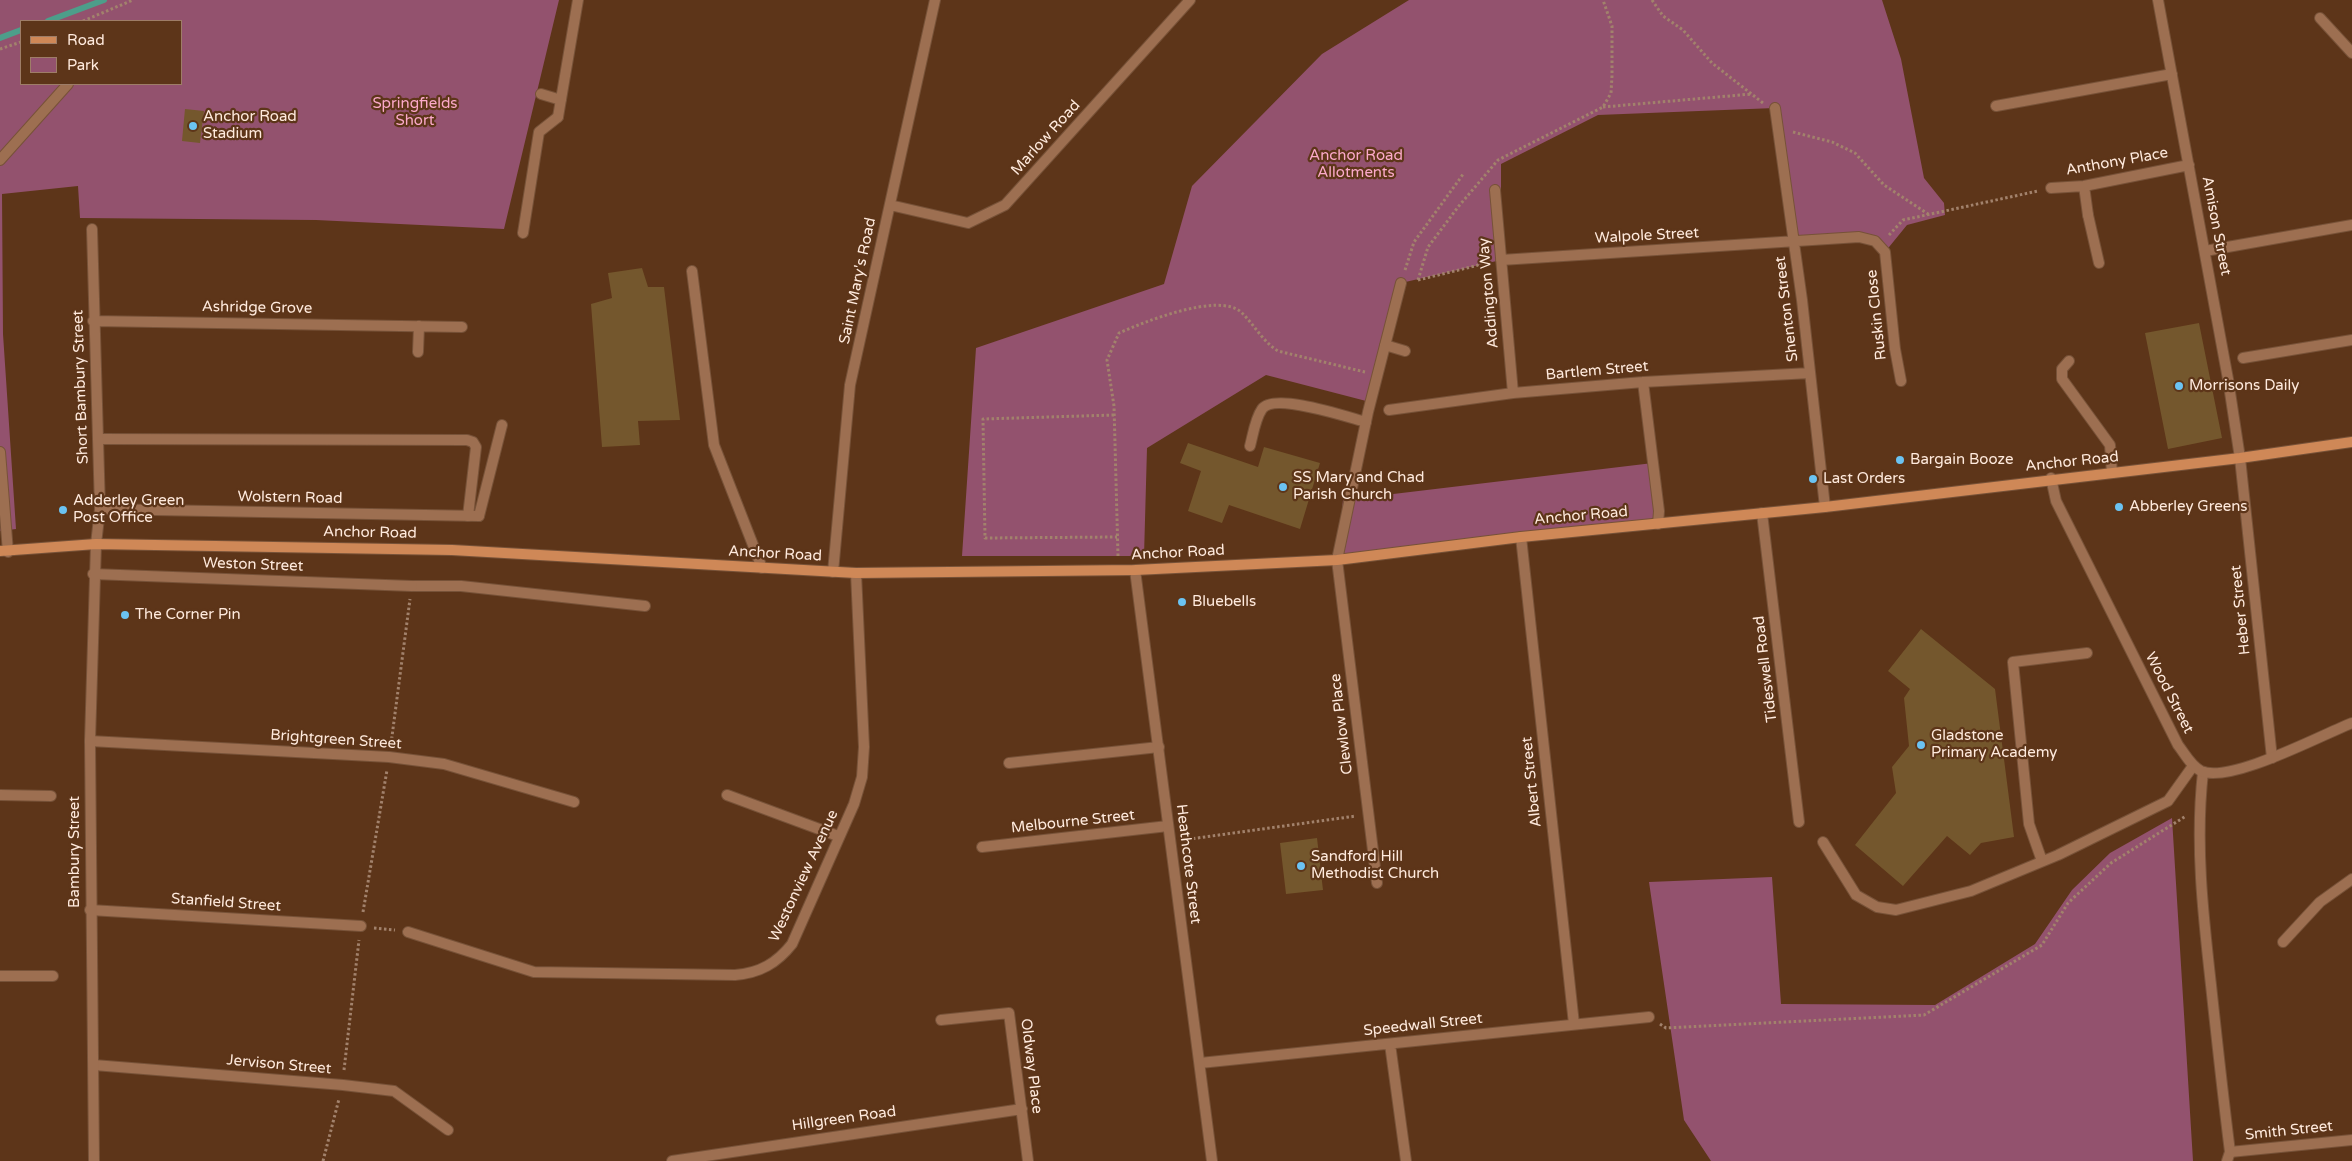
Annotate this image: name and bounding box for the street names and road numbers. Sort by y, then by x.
street label: Marlow Road [1008,97,1084,179]
street label: Anthony Place [2064,144,2170,180]
street label: Amison Street [2198,175,2234,277]
street label: Saint Mary's Road [836,216,880,346]
street label: Walpole Street [1594,224,1700,248]
street label: Addington Way [1475,237,1503,349]
street label: Shenton Street [1772,255,1802,363]
street label: Ruskin Close [1863,269,1891,361]
street label: Ashridge Grove [202,298,312,318]
street label: Short Bambury Street [69,309,93,465]
street label: Bartlem Street [1545,358,1649,384]
street label: Anchor Road [2024,448,2120,476]
street label: Wolstern Road [237,488,343,508]
street label: Anchor Road [1533,503,1629,529]
street label: Anchor Road [323,523,417,543]
street label: Anchor Road [1131,542,1225,564]
street label: Anchor Road [728,543,822,565]
street label: Weston Street [202,554,304,576]
street label: Heber Street [2227,564,2255,656]
street label: Tideswell Road [1751,615,1781,723]
street label: Wood Street [2141,649,2197,737]
street label: Clewlow Place [1327,672,1357,776]
street label: Brightgreen Street [270,726,402,754]
street label: Albert Street [1518,736,1546,828]
street label: Bambury Street [66,796,84,908]
street label: Heathcote Street [1172,803,1204,925]
street label: Westonview Avenue [766,807,842,945]
street label: Melbourne Street [1010,807,1136,837]
street label: Stanfield Street [170,890,282,916]
street label: Speedwall Street [1363,1010,1483,1040]
street label: Oldway Place [1016,1017,1046,1115]
street label: Jervison Street [226,1051,332,1079]
street label: Hillgreen Road [791,1103,897,1135]
street label: Smith Street [2244,1117,2334,1145]

